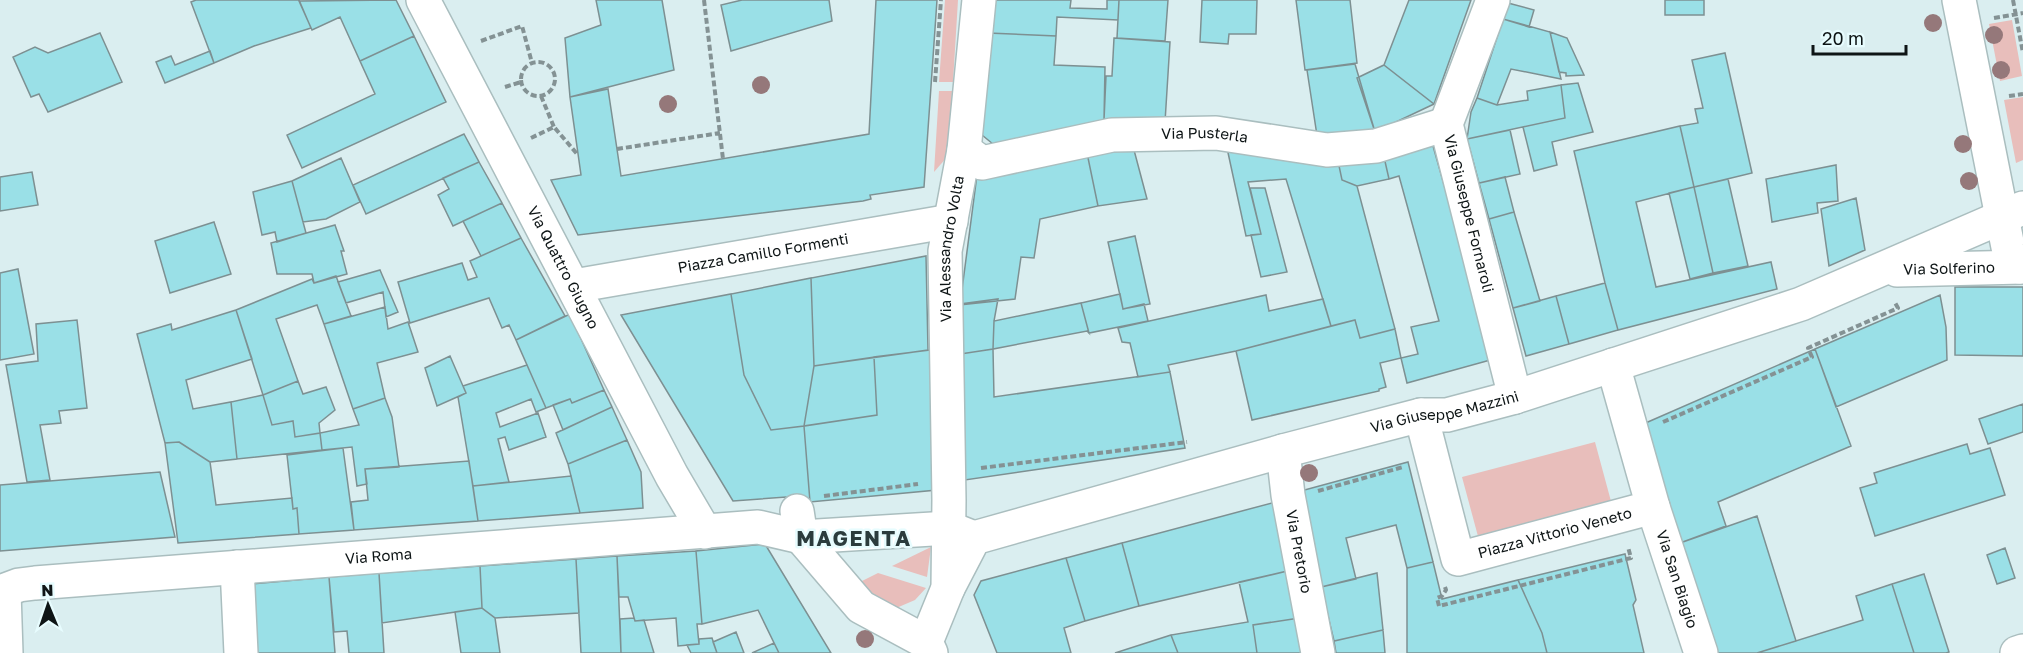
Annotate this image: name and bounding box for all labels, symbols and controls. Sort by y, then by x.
scale bar [1813,18,1906,56]
text: 20 m [1822,27,1864,49]
street label: Via Pusterla [1161,123,1249,146]
street label: Via Giuseppe Fornaroli [1441,132,1498,294]
street label: Via Alessandro Volta [935,174,967,322]
street label: Via Quattro Giugno [524,203,603,332]
street label: Piazza Camillo Formenti [676,229,850,276]
street label: Via Solferino [1903,258,1995,278]
street label: Via Giuseppe Mazzini [1368,386,1521,436]
street label: Piazza Vittorio Veneto [1476,503,1634,561]
street label: Via Pretorio [1283,508,1316,595]
district label: MAGENTA [796,525,912,551]
street label: Via San Biagio [1653,527,1702,630]
street label: Via Roma [344,544,413,567]
north arrow [18,575,78,635]
text: N [41,580,54,600]

